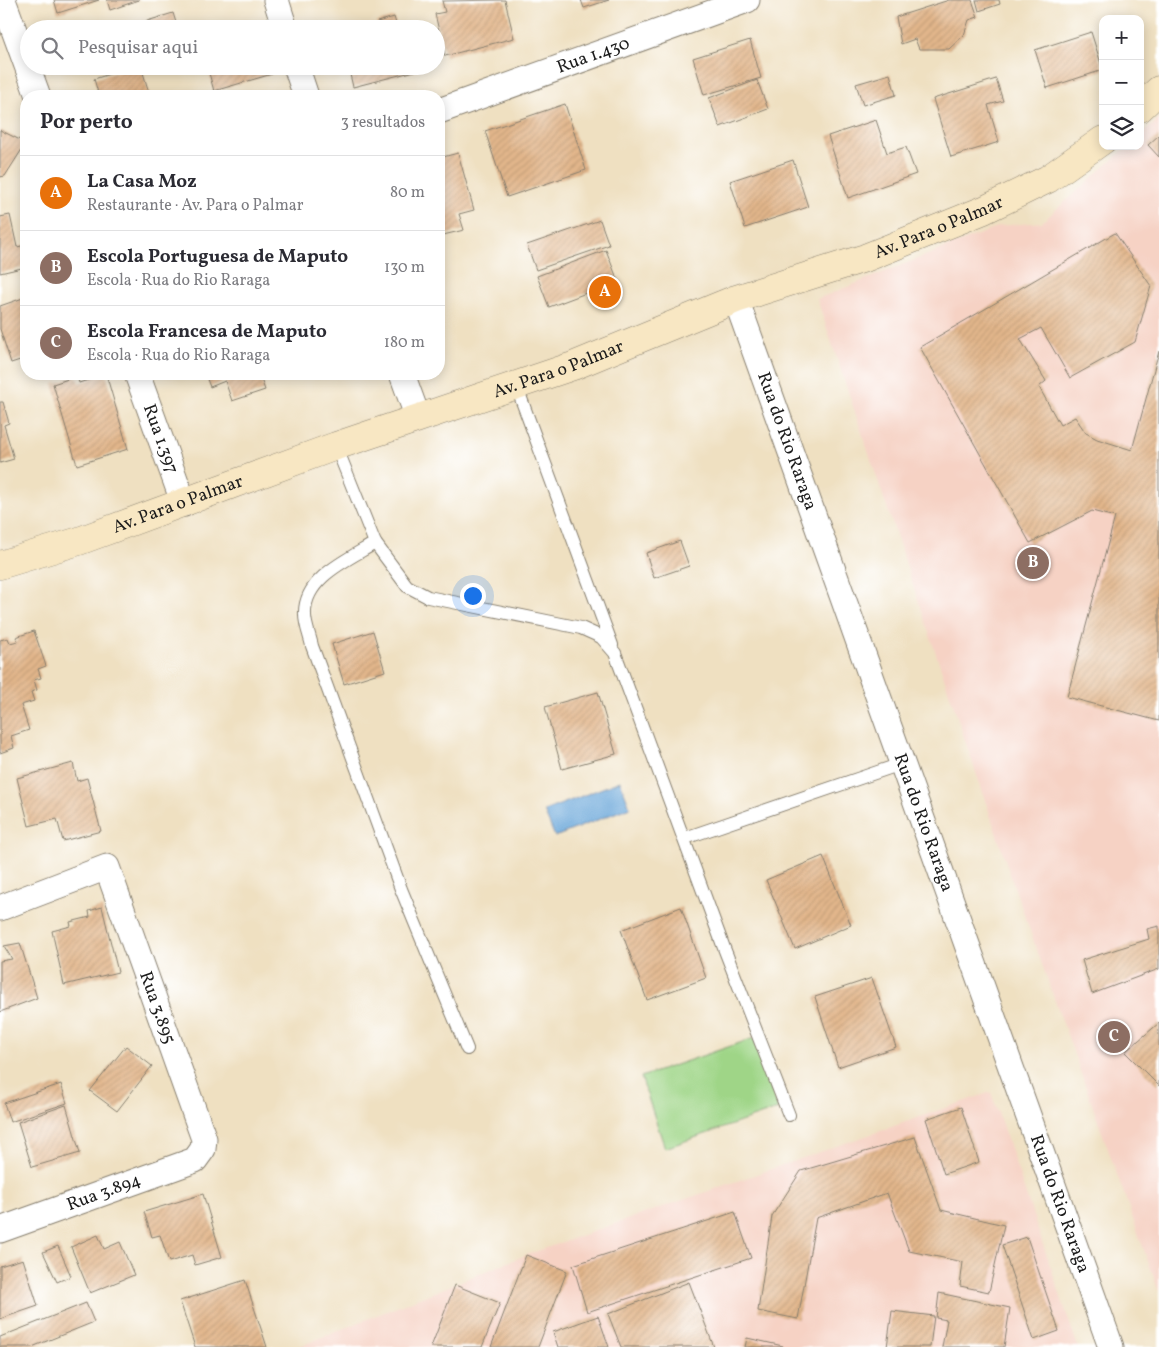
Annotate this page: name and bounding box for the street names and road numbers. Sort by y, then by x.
street label: Rua 1.430 [553,31,633,80]
street label: Av. Para o Palmar [871,190,1008,265]
street label: Av. Para o Palmar [490,334,628,405]
street label: Rua do Rio Raraga [751,369,823,514]
street label: Rua 1.397 [136,401,185,477]
street label: Av. Para o Palmar [109,469,247,540]
street label: Rua do Rio Raraga [887,750,960,895]
street label: Rua 3.895 [133,968,182,1048]
street label: Rua do Rio Raraga [1024,1131,1096,1276]
street label: Rua 3.894 [63,1168,145,1218]

